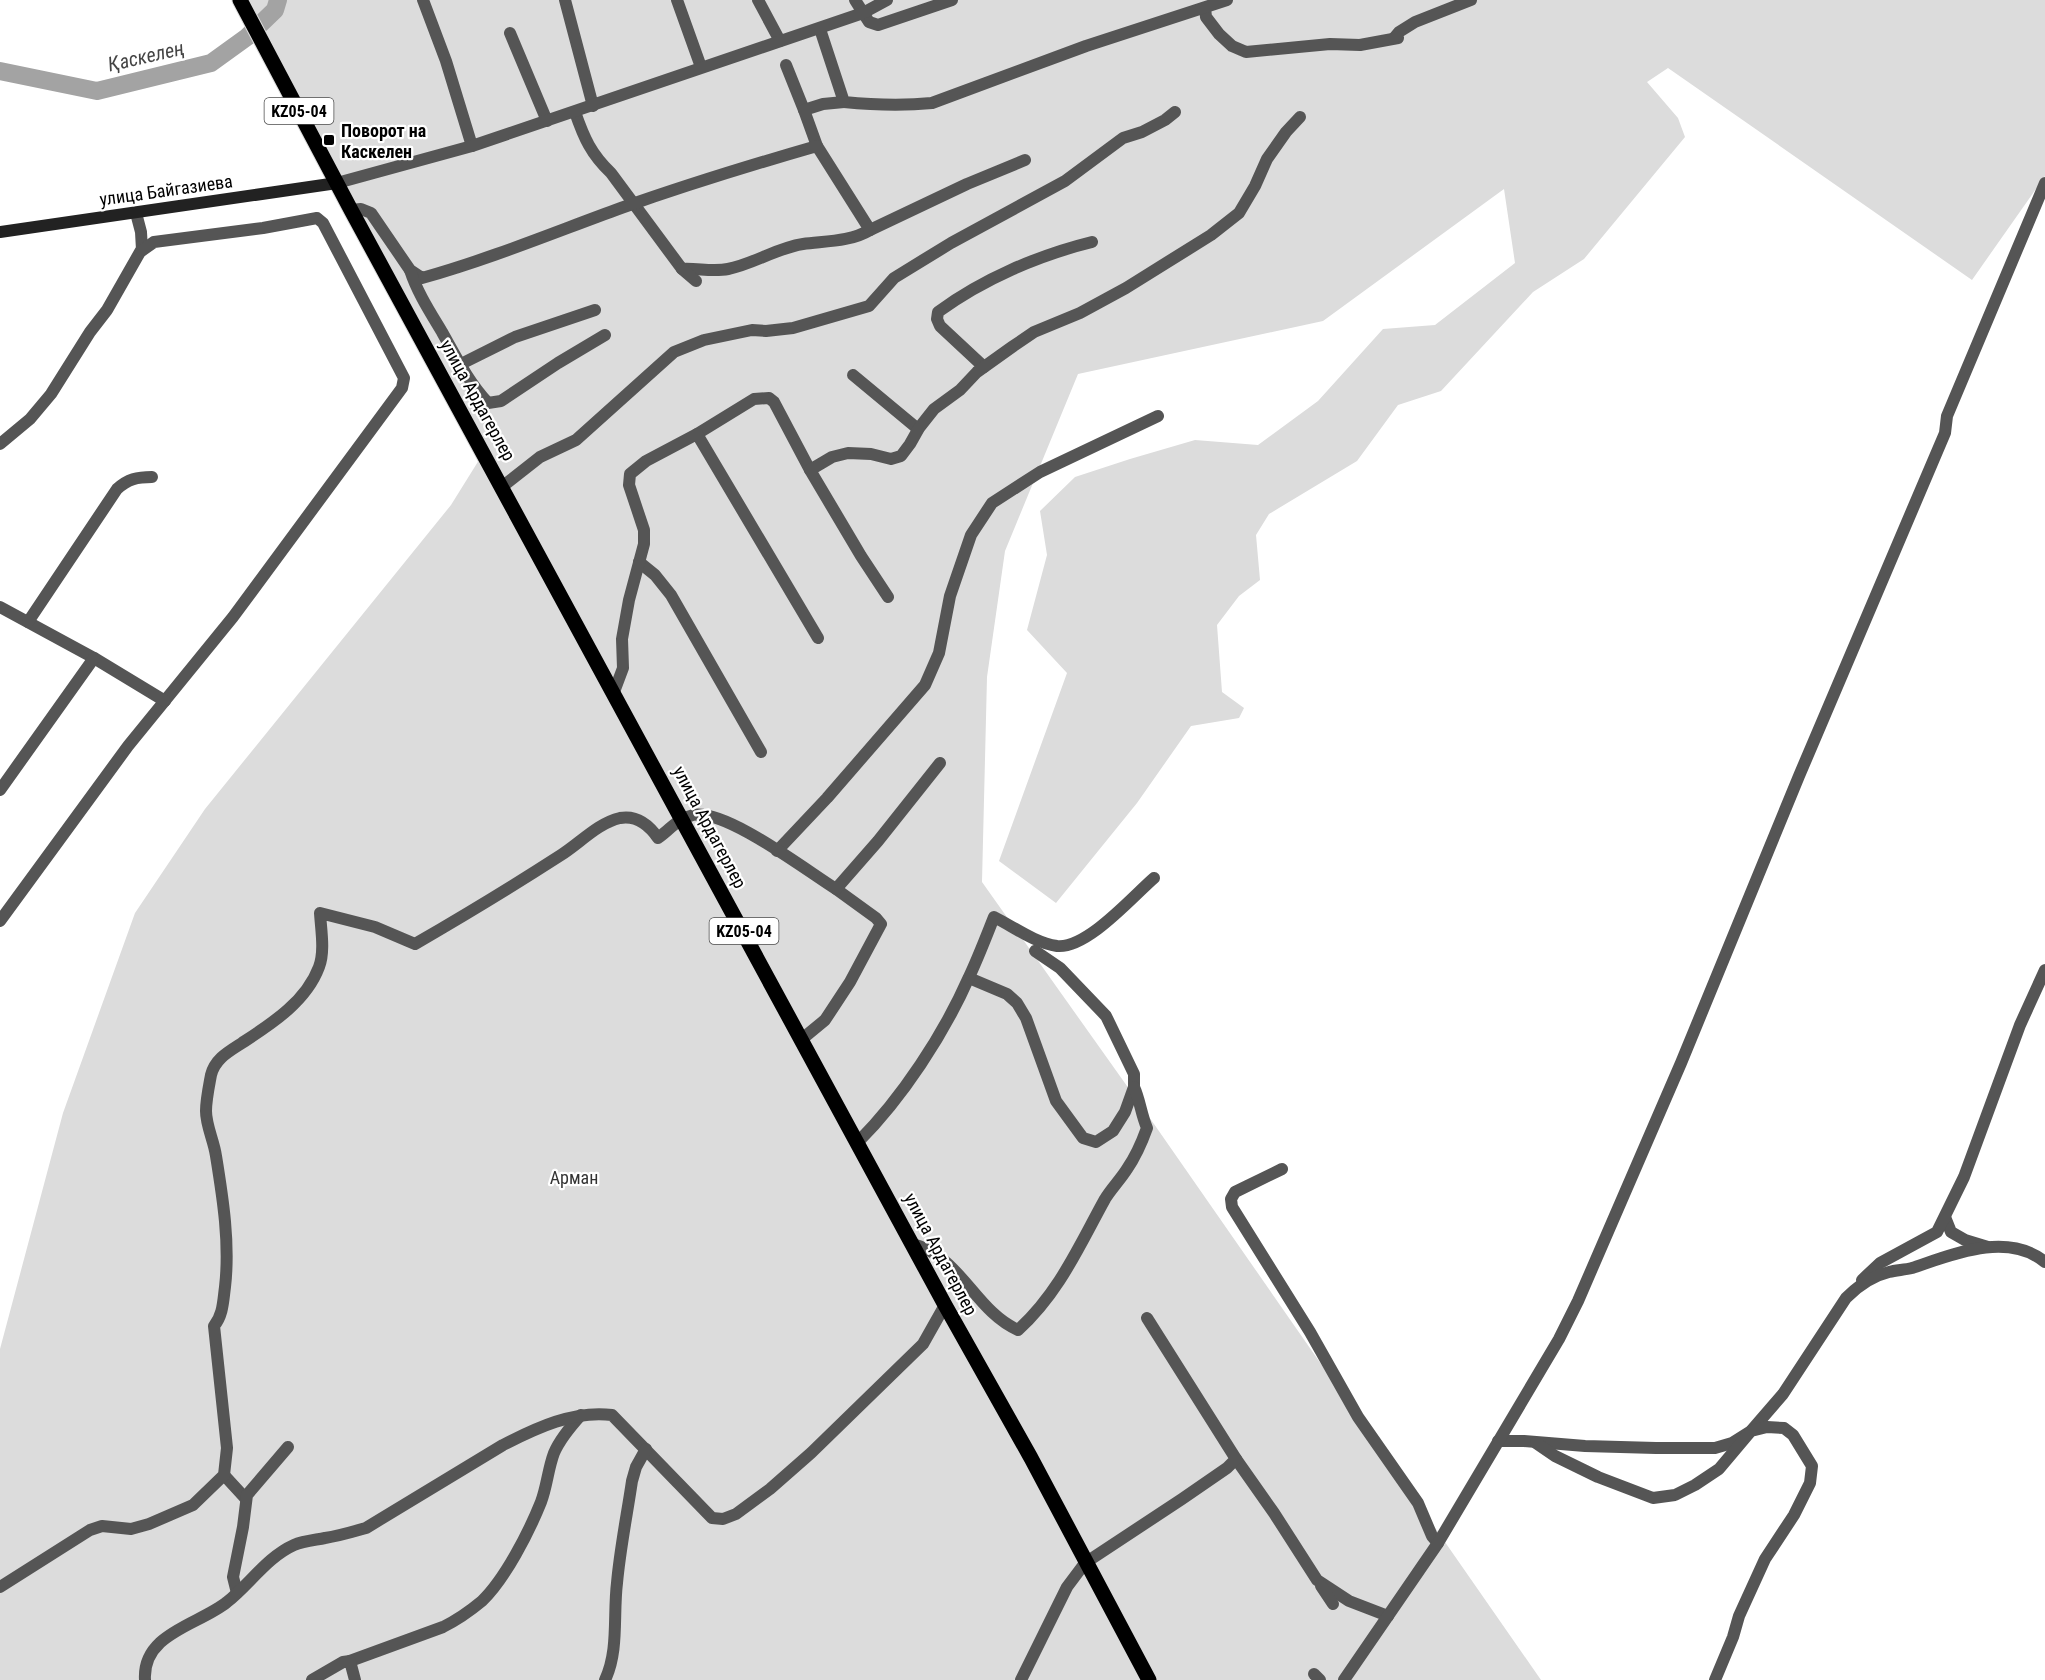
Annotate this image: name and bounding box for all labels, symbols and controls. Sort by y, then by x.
water label: Қаскелең [105,36,187,76]
road number: KZ05-04 [264,98,334,124]
place label: Поворот на Каскелен [341,120,426,162]
marker: Поворот на Каскелен [322,133,336,147]
street label: улица Байгазиева [98,170,234,210]
street label: улица Ардагерлер [436,336,520,464]
street label: улица Ардагерлер [669,762,751,892]
road number: KZ05-04 [710,918,778,944]
park label: Арман [550,1167,598,1188]
street label: улица Ардагерлер [900,1189,982,1319]

